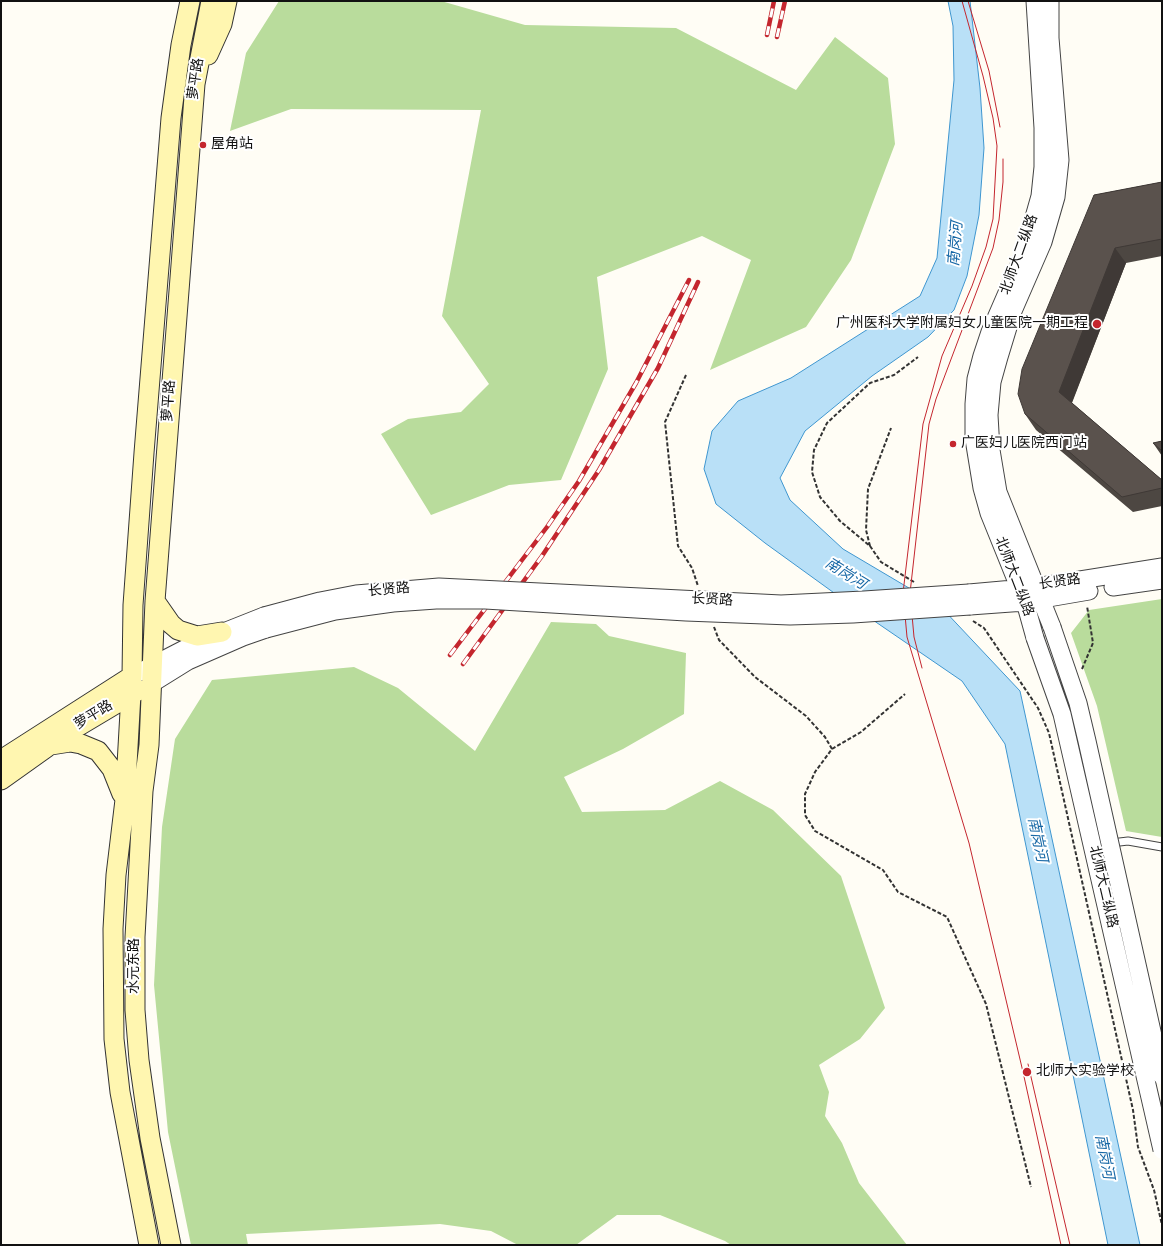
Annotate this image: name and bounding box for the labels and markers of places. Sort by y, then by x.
place label: 屋角站 [211,137,253,153]
marker: 屋角站 [198,140,208,150]
place label: 广州医科大学附属妇女儿童医院一期工程 [836,316,1088,332]
marker: 广州医科大学附属妇女儿童医院一期工程 [1091,318,1103,330]
place label: 广医妇儿医院西门站 [961,436,1087,452]
marker: 广医妇儿医院西门站 [948,439,958,449]
place label: 北师大实验学校 [1036,1064,1134,1080]
marker: 北师大实验学校 [1021,1066,1033,1078]

